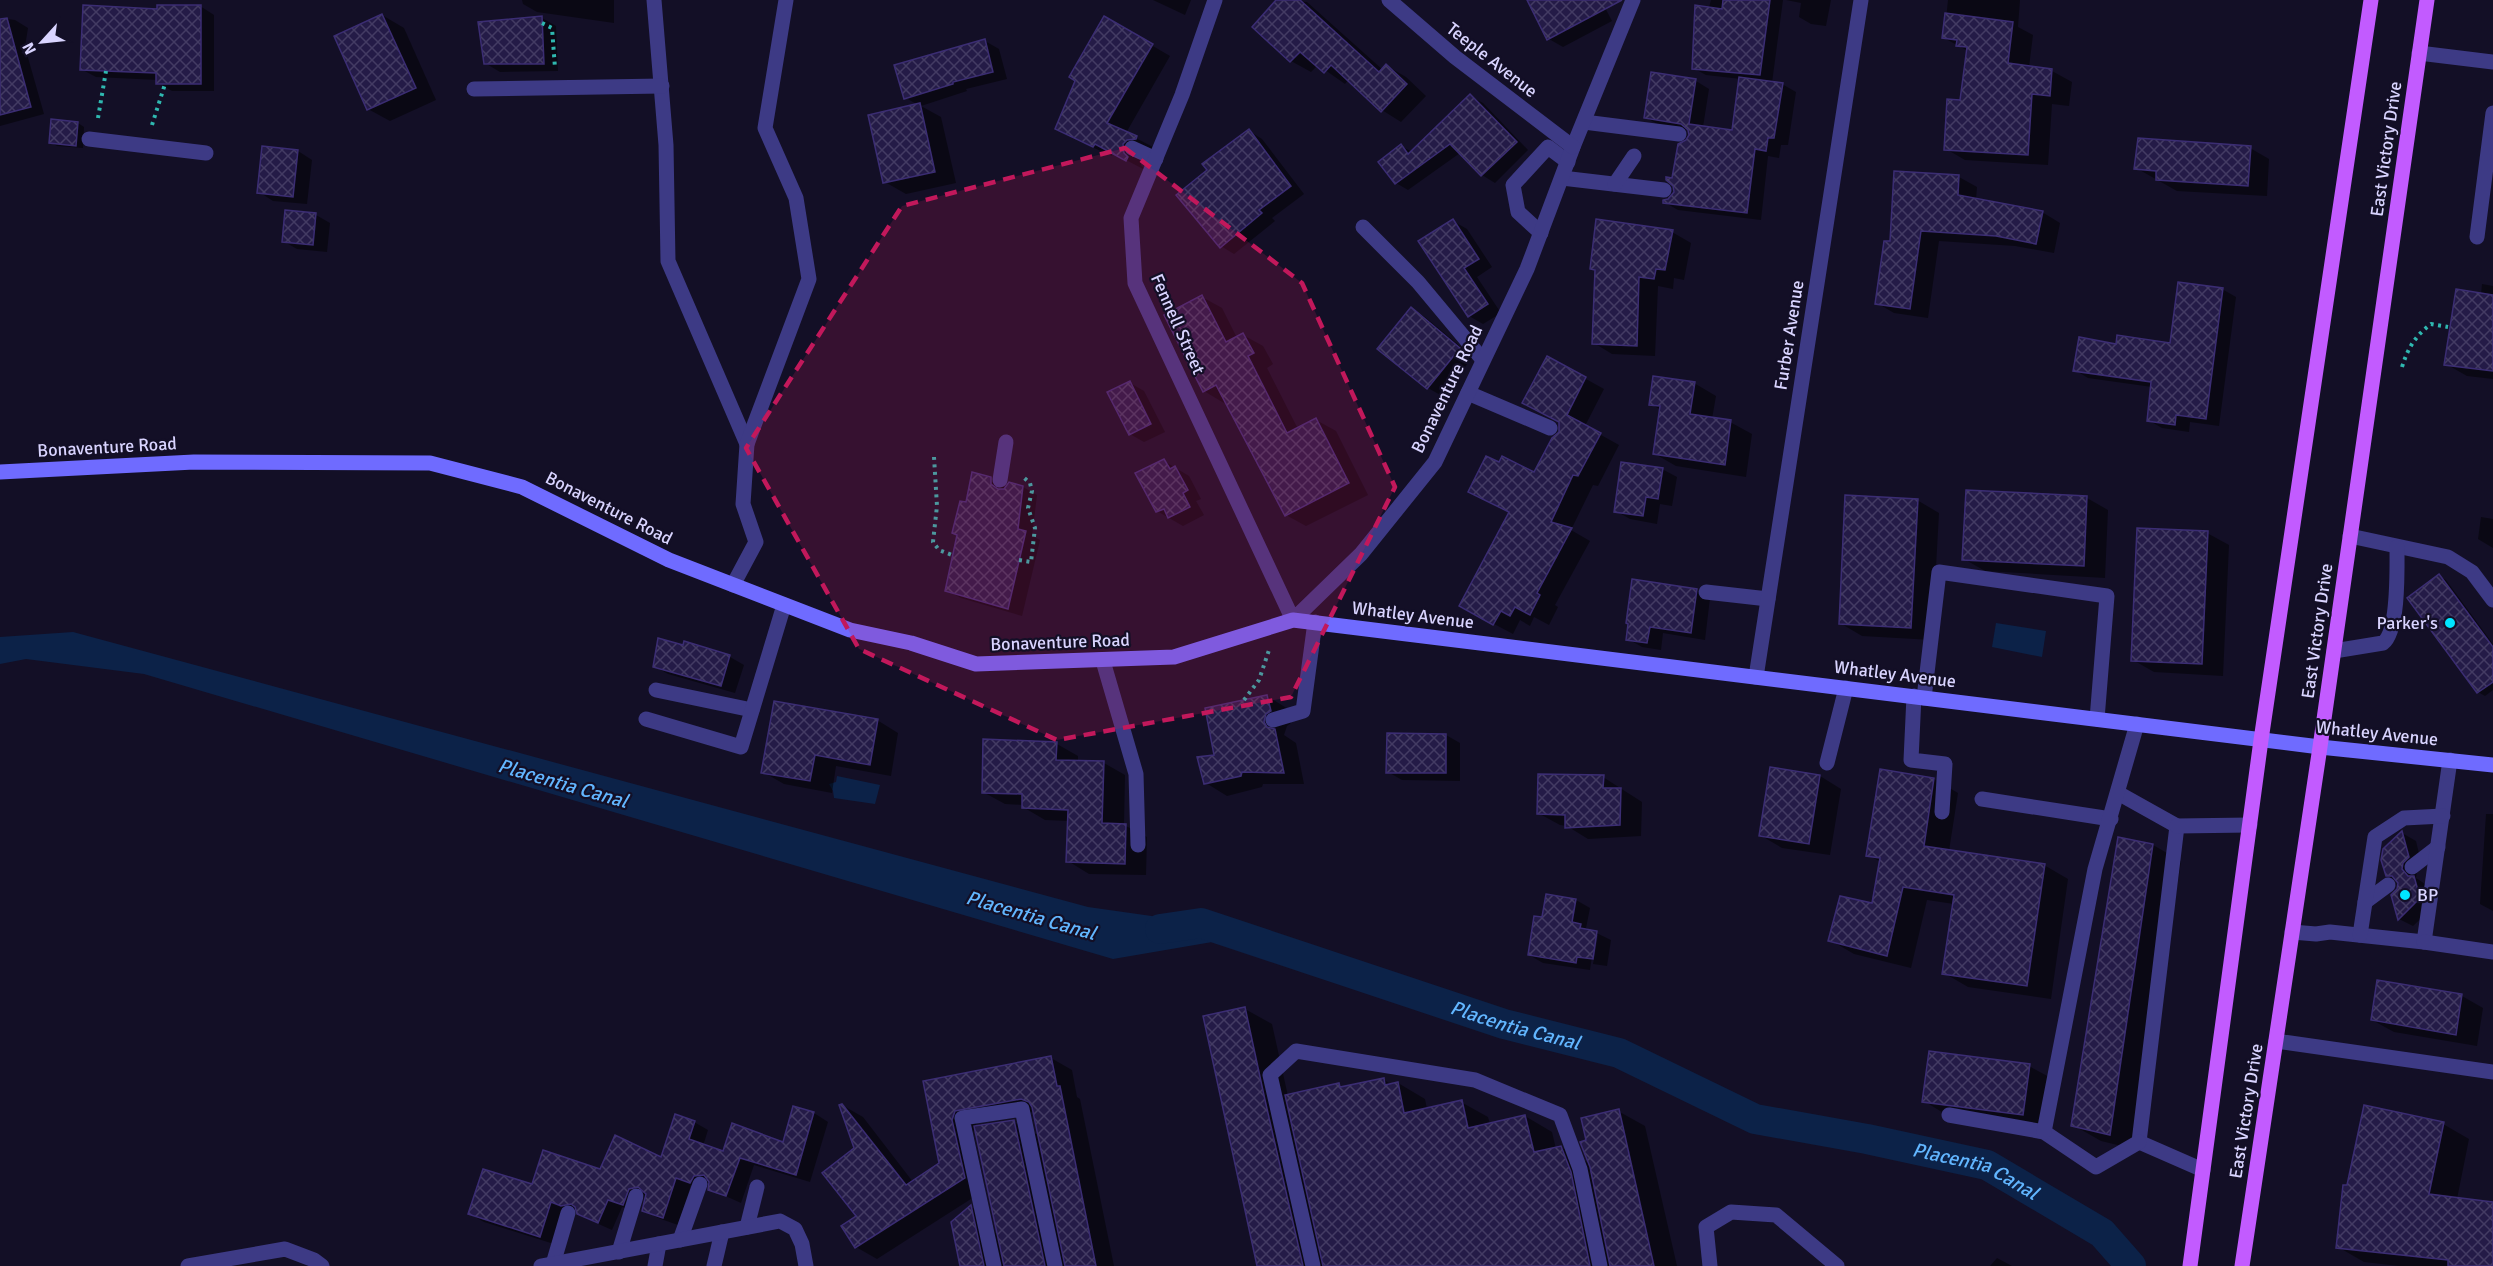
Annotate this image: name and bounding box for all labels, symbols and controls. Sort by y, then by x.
north arrow [12,12,72,72]
street label: Teeple Avenue [1442,18,1542,102]
text: N [18,39,41,58]
street label: East Victory Drive [2366,80,2406,218]
street label: Fennell Street [1146,270,1210,378]
street label: Furber Avenue [1769,279,1809,391]
street label: Bonaventure Road [1407,321,1487,457]
street label: Bonaventure Road [37,432,177,462]
street label: Bonaventure Road [542,467,676,549]
street label: East Victory Drive [2297,562,2337,700]
street label: Whatley Avenue [1351,597,1475,633]
place label: Parker's [2377,612,2438,634]
marker: Parker's [2443,616,2457,630]
street label: Bonaventure Road [990,629,1130,655]
street label: Whatley Avenue [1833,656,1957,692]
street label: Whatley Avenue [2315,716,2439,750]
water label: Placentia Canal [495,753,633,815]
place label: BP [2417,884,2438,906]
water label: Placentia Canal [963,885,1101,947]
marker: BP [2398,888,2412,902]
water label: Placentia Canal [1447,995,1585,1056]
street label: East Victory Drive [2224,1042,2268,1180]
water label: Placentia Canal [1910,1137,2045,1207]

